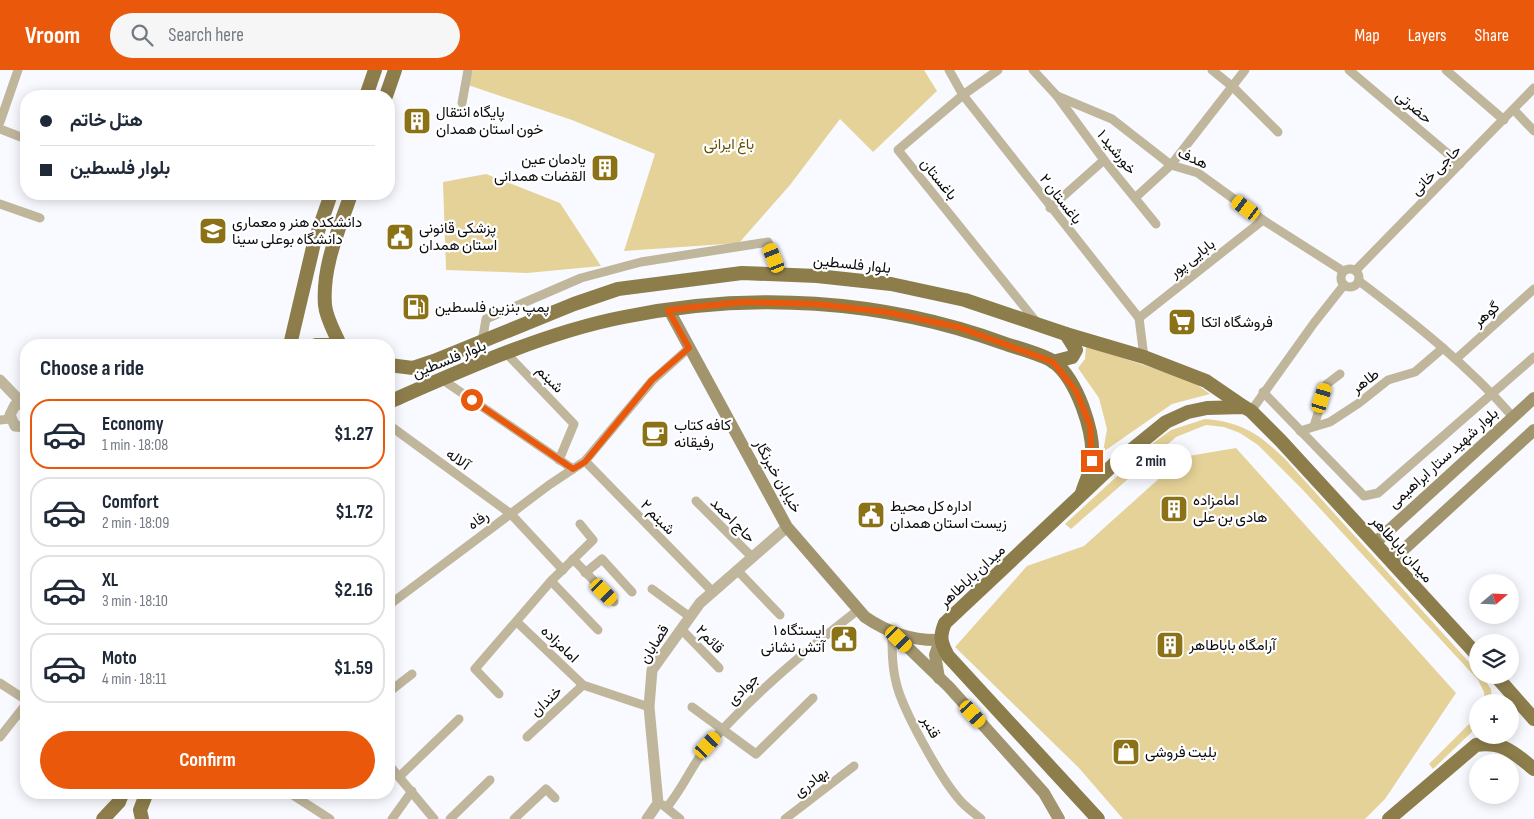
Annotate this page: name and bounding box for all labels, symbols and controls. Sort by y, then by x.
search box [110,13,460,58]
text: Vroom [25,21,80,50]
icon: search [128,21,156,49]
text: Search here [168,24,244,47]
text: Map [1355,25,1380,46]
text: Layers [1408,25,1447,46]
text: Share [1475,25,1509,46]
street label: حضرتی [1391,87,1436,128]
place label: پایگاه انتقال خون استان همدان [436,103,543,139]
building icon: پایگاه انتقال خون استان همدان [402,106,432,136]
text: هتل خاتم [70,109,143,132]
street label: خورشید ۱ [1093,126,1141,179]
park label: باغ ایرانی [704,135,754,155]
street label: حاجی خانی [1407,141,1466,200]
street label: هدف [1175,143,1211,174]
place label: یادمان عین القضات همدانی [494,150,586,186]
building icon: یادمان عین القضات همدانی [590,153,620,183]
street label: باغستان [916,154,961,204]
text: بلوار فلسطین [70,157,170,180]
street label: باغستان ۲ [1035,170,1086,228]
car [1229,193,1262,223]
place label: دانشکده هنر و معماری دانشگاه بوعلی سینا [232,213,362,249]
school or university icon: دانشکده هنر و معماری دانشگاه بوعلی سینا [198,216,228,246]
place label: پزشکی قانونی استان همدان [419,219,497,255]
public building icon: پزشکی قانونی استان همدان [385,222,415,252]
street label: بابایی پور [1165,235,1219,283]
car [761,241,786,275]
street label: بلوار فلسطین [812,251,892,278]
fuel station icon: پمپ بنزین فلسطین [401,292,431,322]
street label: گوهر [1468,297,1504,332]
place label: پمپ بنزین فلسطین [435,298,549,317]
supermarket icon: فروشگاه اتکا [1167,307,1197,337]
place label: فروشگاه اتکا [1201,313,1273,332]
street label: بلوار فلسطین [409,336,489,383]
text: Choose a ride [40,355,144,382]
street label: شبنم [532,361,568,397]
street label: طاهر [1347,365,1383,399]
car [1310,381,1333,415]
route start [461,389,483,411]
street label: بلوار شهید ستار ابراهیمی [1384,404,1502,513]
icon: car [42,412,87,457]
text: Economy [102,413,164,436]
place label: کافه کتاب رفیقانه [674,416,731,452]
cafe icon: کافه کتاب رفیقانه [640,419,670,449]
text: $1.27 [334,423,373,446]
street label: خیابان خبرنگار [749,435,806,516]
text: 1 min · 18:08 [102,436,168,455]
street label: آلاله [442,444,475,475]
callout: 2 min [1110,444,1192,478]
route end [1081,450,1103,472]
text: 2 min [1136,452,1166,471]
icon: car [42,490,87,535]
text: Comfort [102,491,159,514]
place label: امامزاده هادی بن علی [1193,491,1267,527]
street label: حاج احمد [705,494,759,548]
building icon: امامزاده هادی بن علی [1159,494,1189,524]
street label: شبنم ۲ [636,496,679,539]
place label: اداره کل محیط زیست استان همدان [890,497,1007,533]
public building icon: اداره کل محیط زیست استان همدان [856,500,886,530]
text: $1.72 [335,501,373,524]
street label: رفاه [464,506,493,534]
street label: میدان باباطاهر [1366,511,1437,587]
text: 2 min · 18:09 [102,514,169,533]
street label: میدان باباطاهر [934,541,1010,613]
icon: car [42,568,87,613]
text: XL [102,569,118,592]
north arrow [1469,574,1519,624]
map controls [1469,574,1519,804]
car [588,576,619,608]
text: $2.16 [334,579,373,602]
text: 3 min · 18:10 [102,592,168,611]
street label: قصابان [635,621,674,667]
street label: قائم۲ [691,621,728,658]
place label: ایستگاه ۱ آتش نشانی [761,621,827,657]
street label: امامزاده [537,622,583,667]
car [882,623,915,655]
public building icon: ایستگاه ۱ آتش نشانی [829,624,859,654]
building icon: آرامگاه باباطاهر [1155,630,1185,660]
button: layers [1469,634,1519,684]
place label: آرامگاه باباطاهر [1188,636,1277,655]
icon: car [42,646,87,691]
text: Moto [102,647,137,670]
text: $1.59 [334,657,373,680]
street label: جوادی [723,669,763,709]
text: 4 min · 18:11 [102,670,166,689]
street label: خندان [526,682,566,721]
button: + [1469,694,1519,744]
car [957,698,988,730]
street label: قنبر [916,712,944,742]
car [692,729,723,761]
button: Confirm [40,731,375,789]
shop icon: بلیت فروشی [1111,737,1141,767]
place label: بلیت فروشی [1145,743,1217,762]
button: − [1469,754,1519,804]
street label: بهادری [790,763,832,802]

